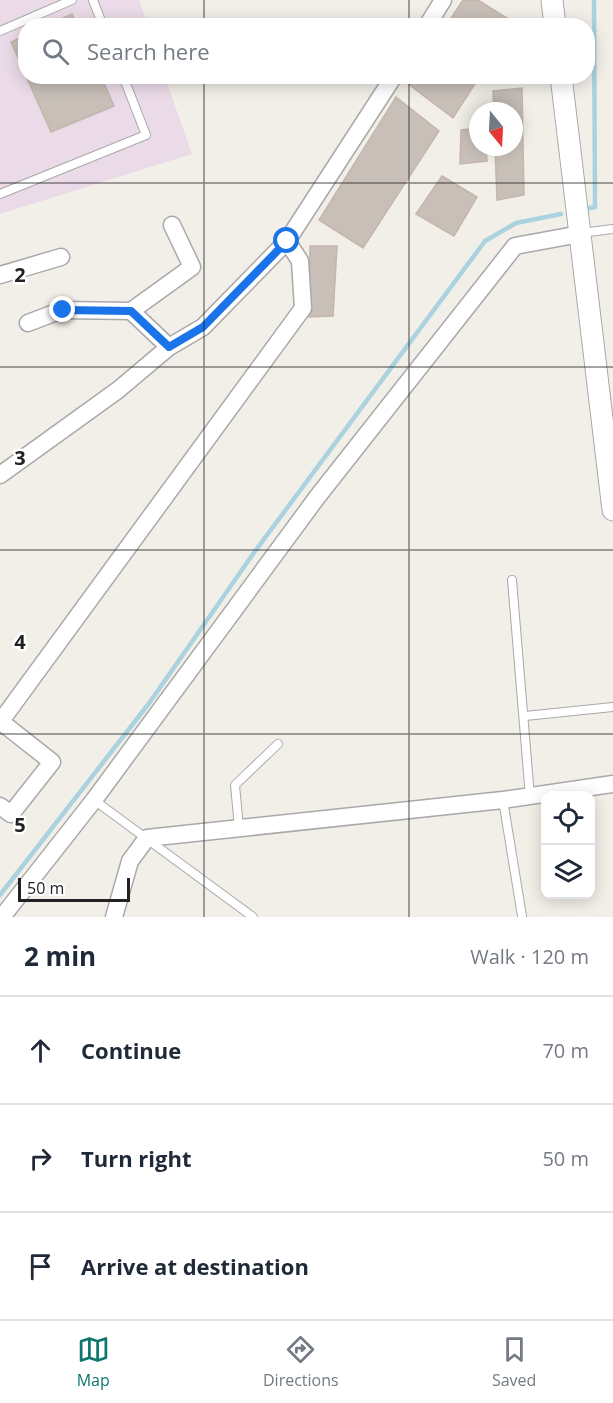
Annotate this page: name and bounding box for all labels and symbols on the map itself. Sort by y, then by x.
north arrow [469,102,523,156]
route start [273,227,299,253]
text: 2 [14,261,26,288]
route end [49,296,75,322]
text: 3 [14,444,26,471]
text: 4 [14,628,26,655]
text: 5 [14,811,26,838]
scale bar [18,875,130,902]

